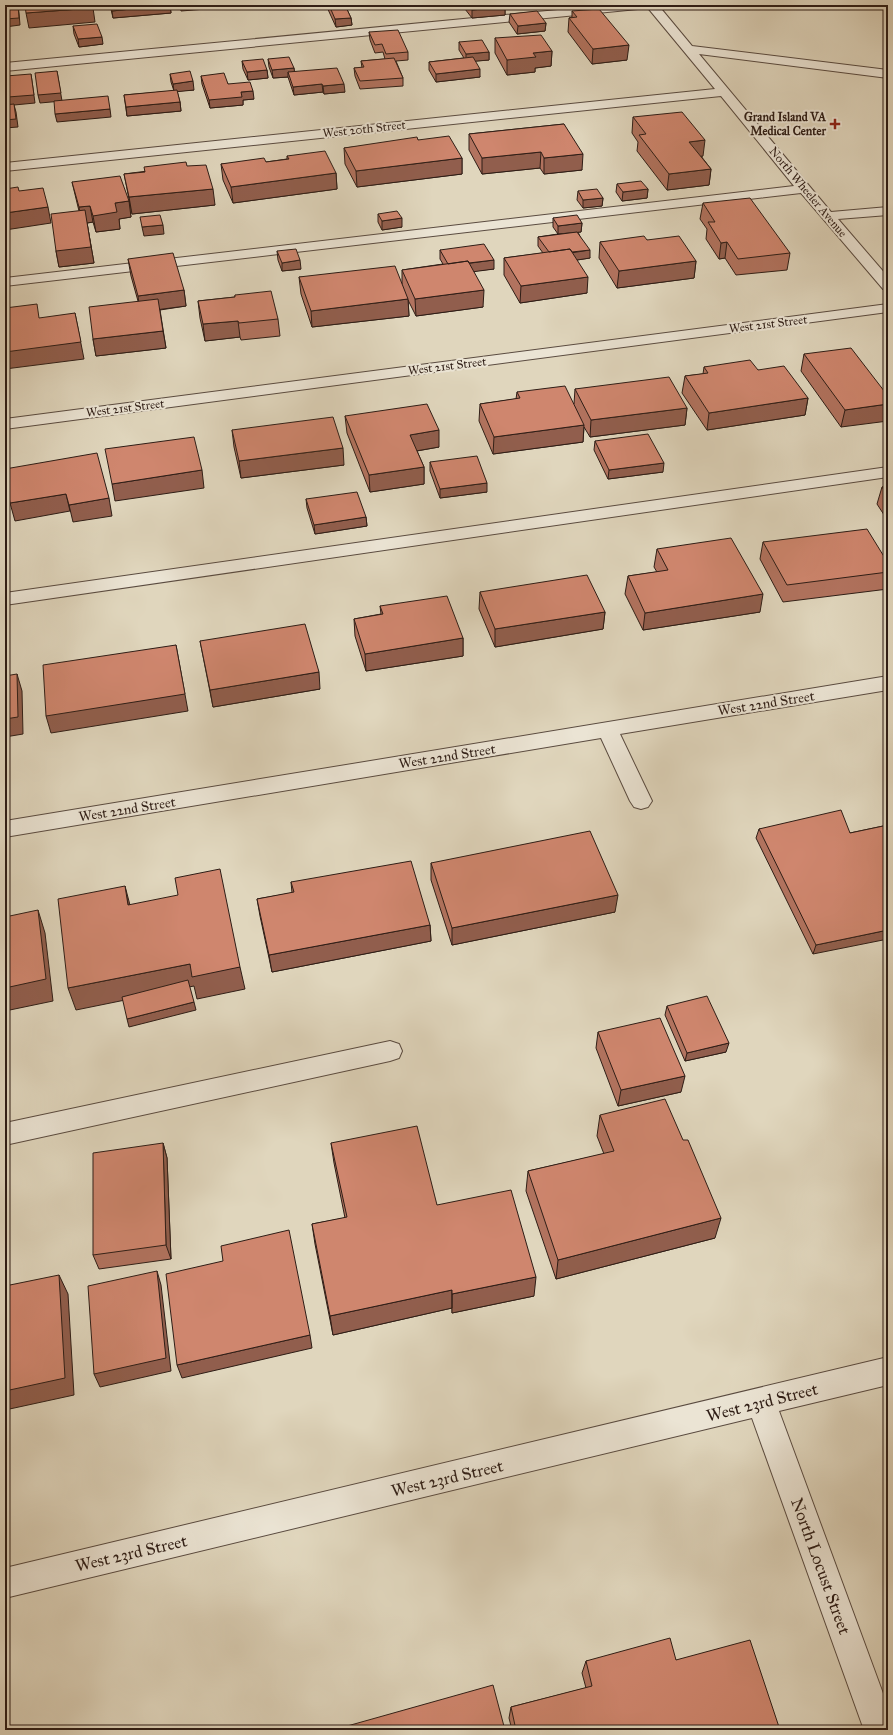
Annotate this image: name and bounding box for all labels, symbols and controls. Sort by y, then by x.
place label: Grand Island VA Medical Center [744,110,827,138]
street label: West 20th Street [322,118,407,140]
marker: Grand Island VA Medical Center [829,118,841,130]
street label: North Wheeler Avenue [766,144,850,240]
street label: West 21st Street [728,312,809,336]
street label: West 21st Street [407,354,488,378]
street label: West 21st Street [85,396,166,420]
street label: West 22nd Street [716,687,816,720]
street label: West 22nd Street [397,740,497,773]
street label: West 22nd Street [77,793,177,826]
street label: West 23rd Street [704,1378,820,1427]
street label: West 23rd Street [389,1455,505,1502]
street label: North Locust Street [786,1495,855,1637]
street label: West 23rd Street [73,1530,189,1577]

